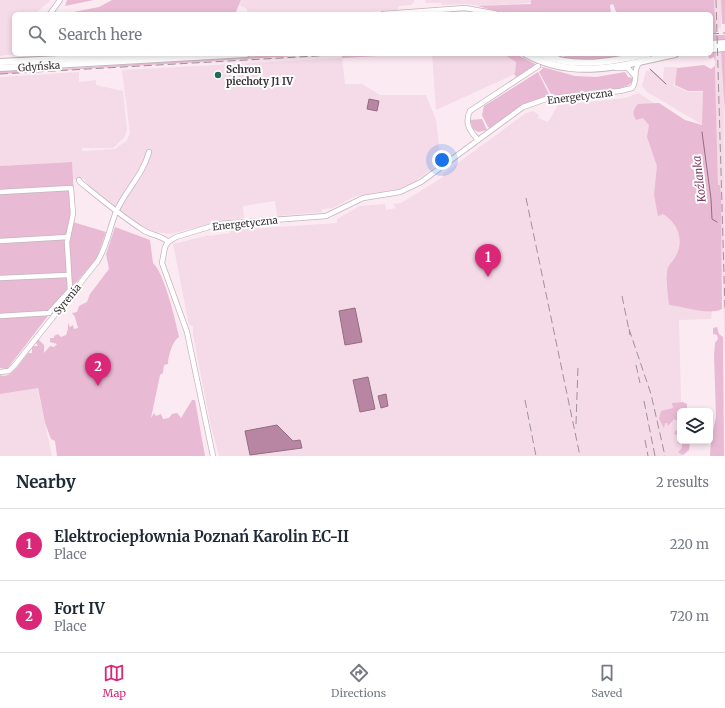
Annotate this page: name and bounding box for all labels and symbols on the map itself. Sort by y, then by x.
street label: Gdyńska [17,58,61,74]
place label: Schron piechoty J1 IV [226,63,294,88]
marker: Schron piechoty J1 IV [213,70,223,80]
street label: Energetyczna [547,86,614,107]
your location [432,150,452,170]
water label: Koźlanka [689,155,709,204]
street label: Energetyczna [212,214,279,233]
pin: 1 [475,244,501,277]
street label: Syrenia [51,281,84,317]
pin: 2 [85,353,111,386]

